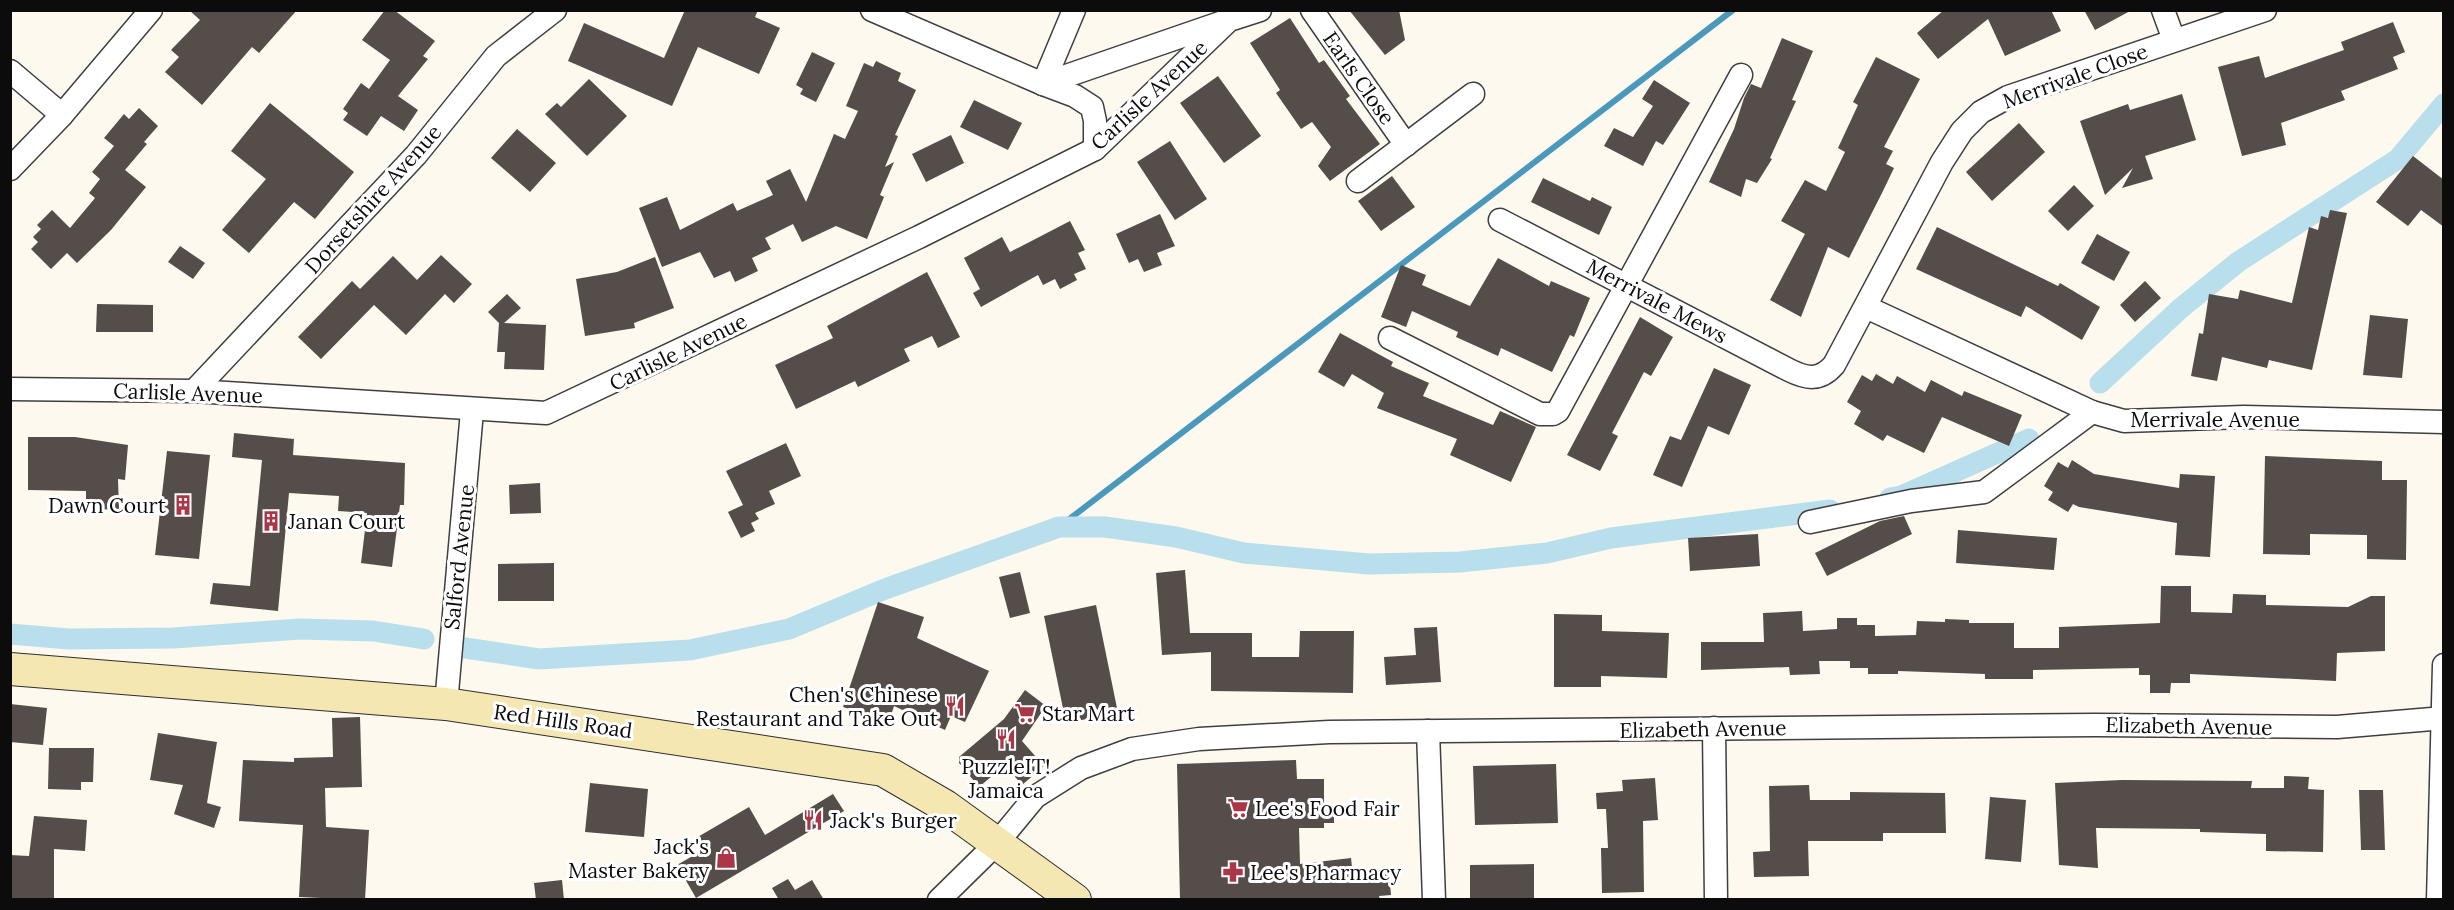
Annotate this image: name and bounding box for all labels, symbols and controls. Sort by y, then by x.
street label: Earls Close [1317,26,1401,130]
street label: Carlisle Avenue [1085,34,1213,156]
street label: Merrivale Close [1999,37,2151,115]
street label: Dorsetshire Avenue [299,119,447,279]
street label: Merrivale Mews [1582,253,1732,349]
street label: Carlisle Avenue [605,307,751,397]
street label: Carlisle Avenue [113,377,263,409]
street label: Merrivale Avenue [2130,406,2300,433]
street label: Salford Avenue [438,483,480,631]
place label: Dawn Court [48,492,167,519]
building icon: Dawn Court [171,493,195,517]
place label: Janan Court [287,508,406,535]
building icon: Janan Court [259,509,283,533]
place label: Chen's Chinese Restaurant and Take Out [696,681,939,732]
restaurant icon: Chen's Chinese Restaurant and Take Out [943,694,967,718]
street label: Red Hills Road [492,698,634,744]
place label: Star Mart [1042,700,1136,727]
supermarket icon: Star Mart [1013,701,1037,725]
street label: Elizabeth Avenue [2105,711,2273,741]
street label: Elizabeth Avenue [1619,714,1787,744]
restaurant icon: PuzzleIT! Jamaica [994,727,1018,751]
place label: PuzzleIT! Jamaica [961,753,1051,804]
place label: Lee's Food Fair [1255,795,1400,822]
supermarket icon: Lee's Food Fair [1226,796,1250,820]
place label: Jack's Burger [829,807,957,834]
restaurant icon: Jack's Burger [801,808,825,832]
place label: Jack's Master Bakery [568,833,709,884]
shop icon: Jack's Master Bakery [714,846,738,870]
place label: Lee's Pharmacy [1250,859,1401,886]
pharmacy icon: Lee's Pharmacy [1221,860,1245,884]

